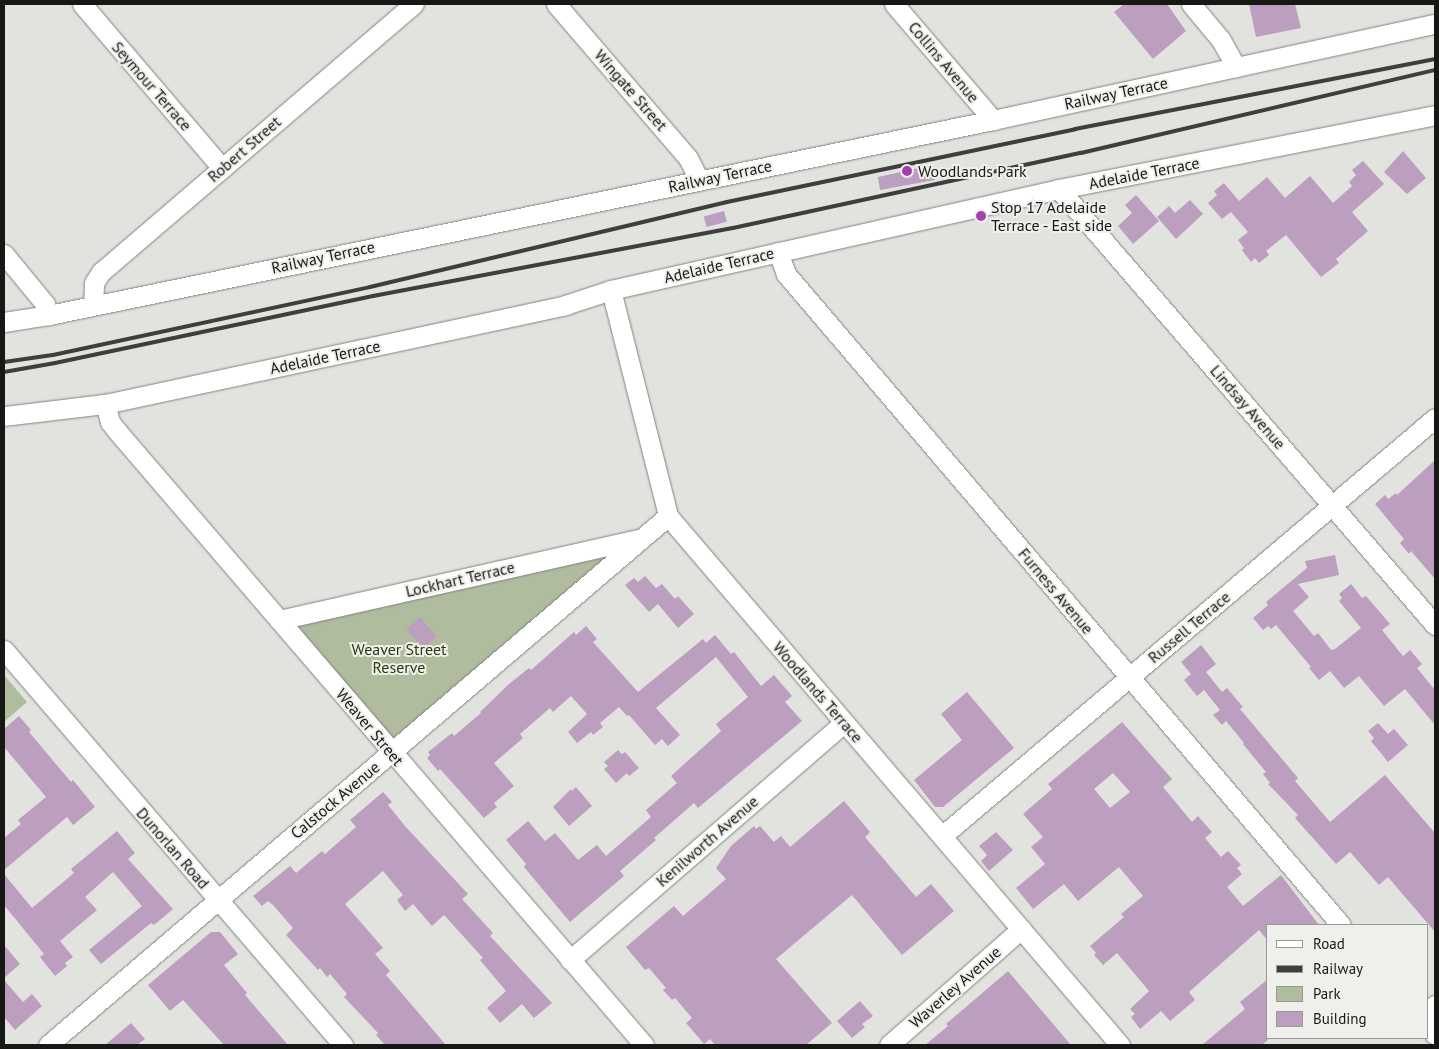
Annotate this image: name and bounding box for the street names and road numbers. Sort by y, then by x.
street label: Collins Avenue [904,17,984,107]
street label: Seymour Terrace [108,37,196,135]
street label: Wingate Street [591,45,671,135]
street label: Railway Terrace [1062,73,1170,113]
street label: Robert Street [204,112,284,186]
street label: Adelaide Terrace [1087,153,1201,193]
street label: Railway Terrace [666,156,774,196]
street label: Railway Terrace [269,237,377,277]
street label: Adelaide Terrace [662,243,776,287]
street label: Adelaide Terrace [268,336,382,378]
street label: Lindsay Avenue [1206,361,1290,453]
street label: Furness Avenue [1014,544,1098,638]
street label: Lockhart Terrace [403,557,517,601]
street label: Russell Terrace [1144,587,1234,667]
street label: Woodlands Terrace [769,637,867,747]
street label: Weaver Street [332,684,408,770]
street label: Calstock Avenue [286,757,384,843]
street label: Kenilworth Avenue [652,791,762,891]
street label: Dunorlan Road [133,803,213,893]
street label: Waverley Avenue [905,942,1005,1032]

